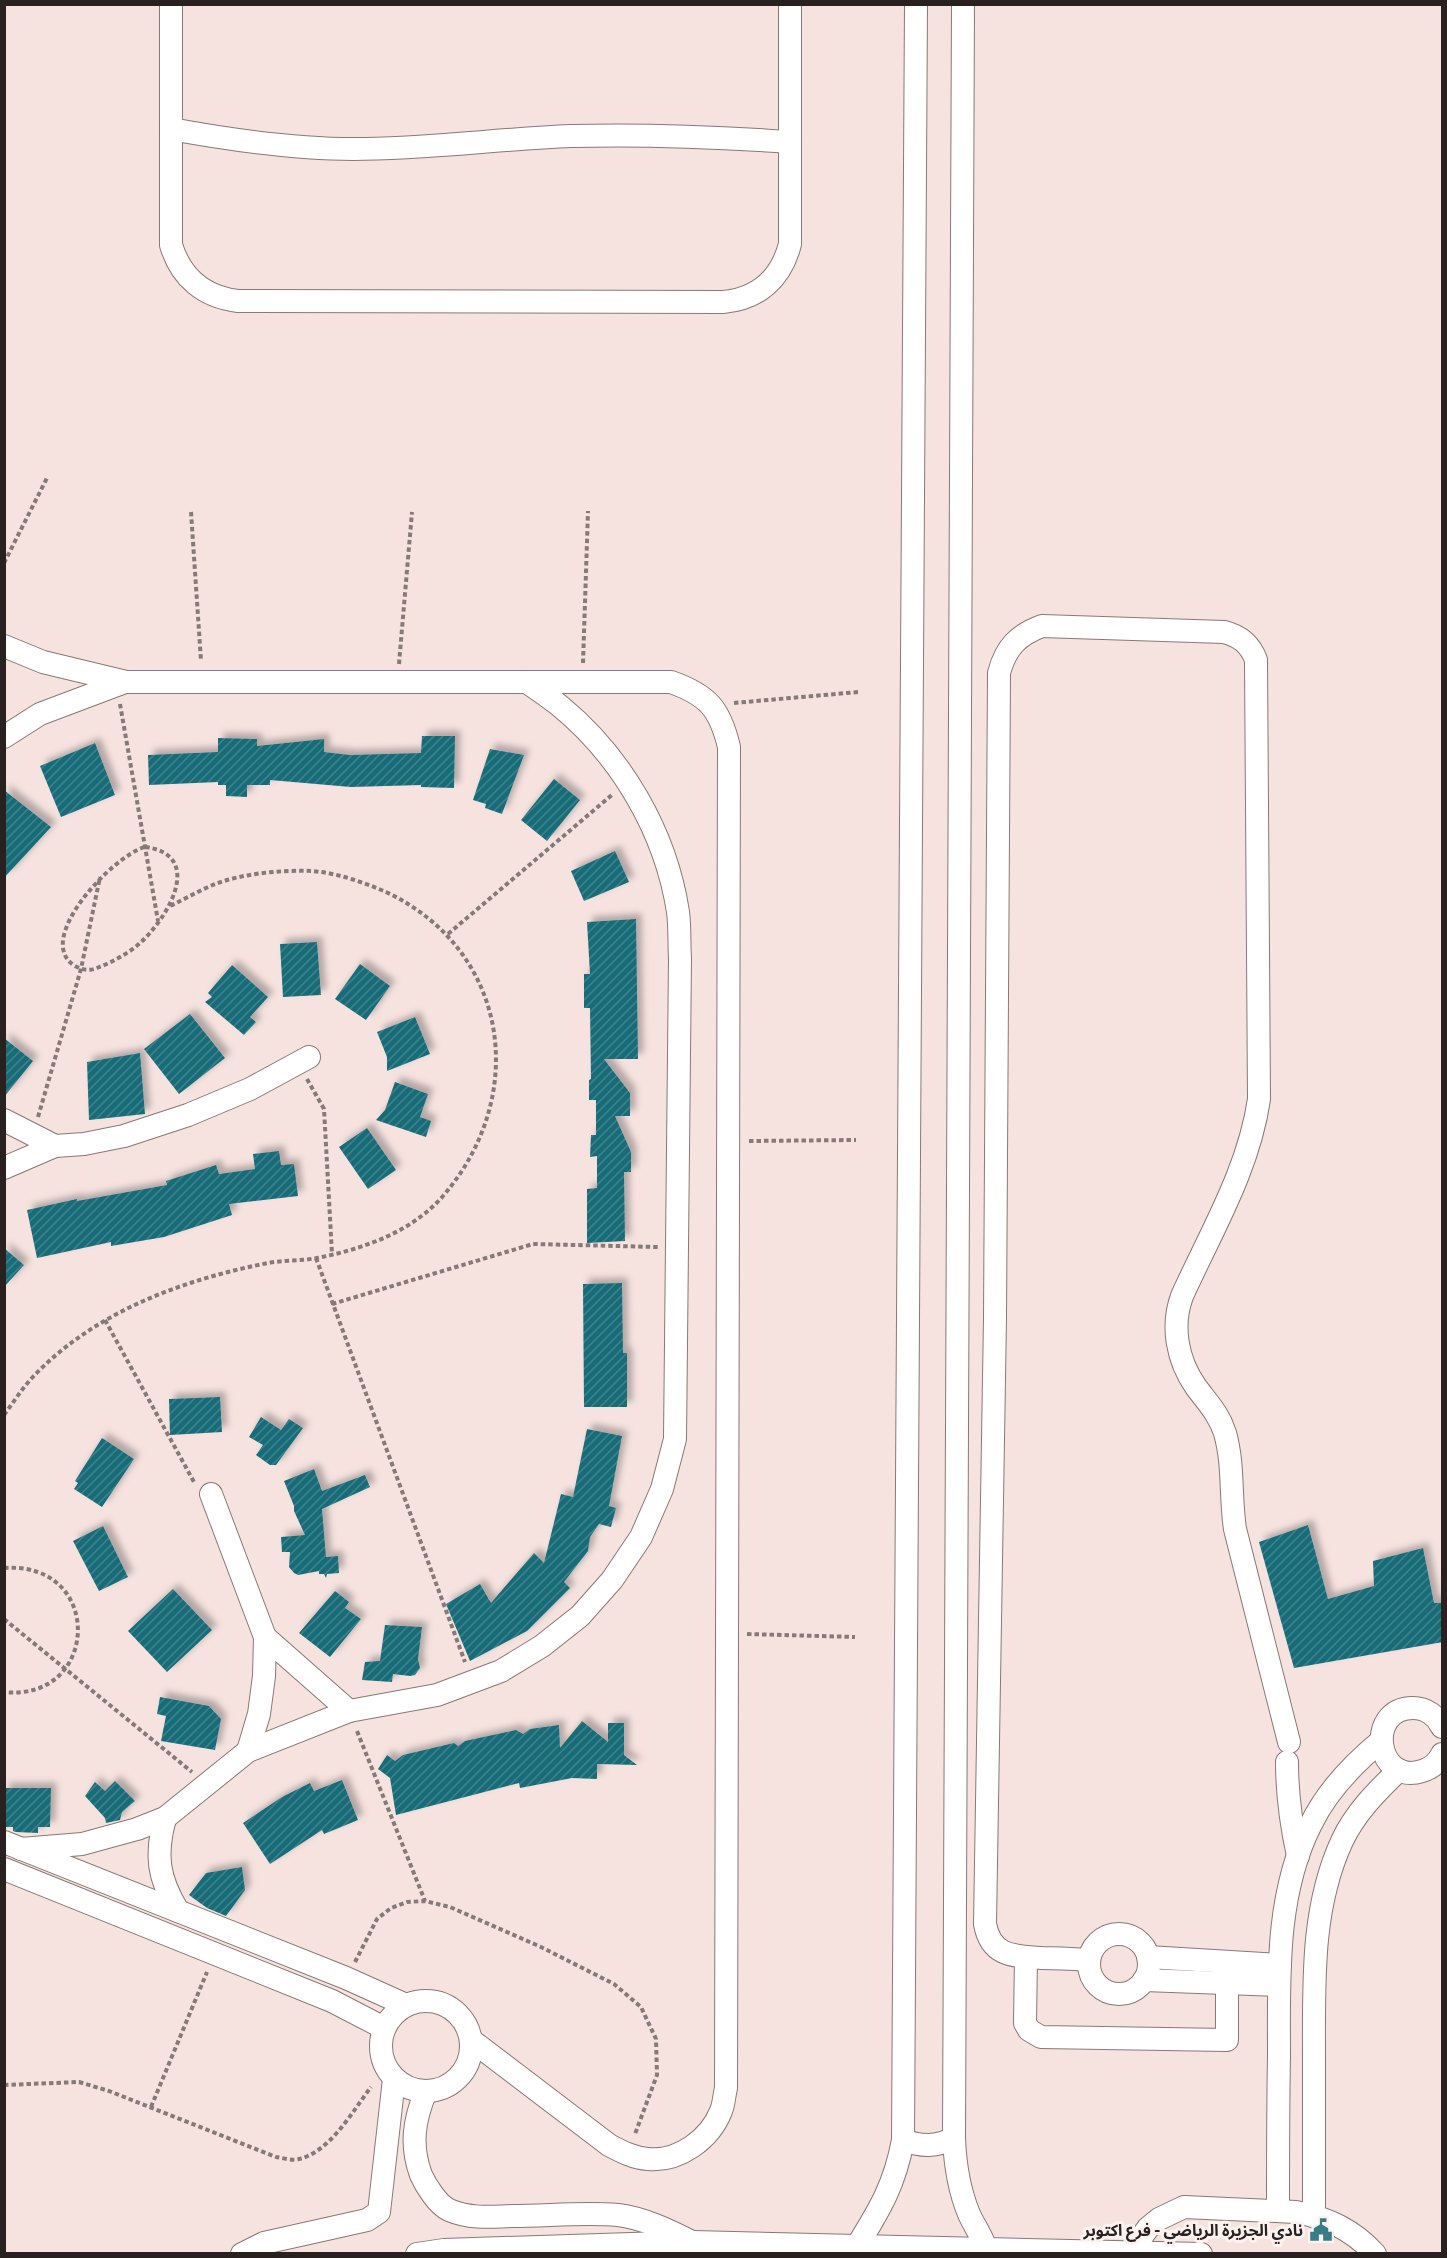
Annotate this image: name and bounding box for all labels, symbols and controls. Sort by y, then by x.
public building icon: نادي الجزيرة الرياضي - فرع اكتوبر [1308,2217,1334,2243]
place label: نادي الجزيرة الرياضي - فرع اكتوبر [1083,2221,1303,2244]

